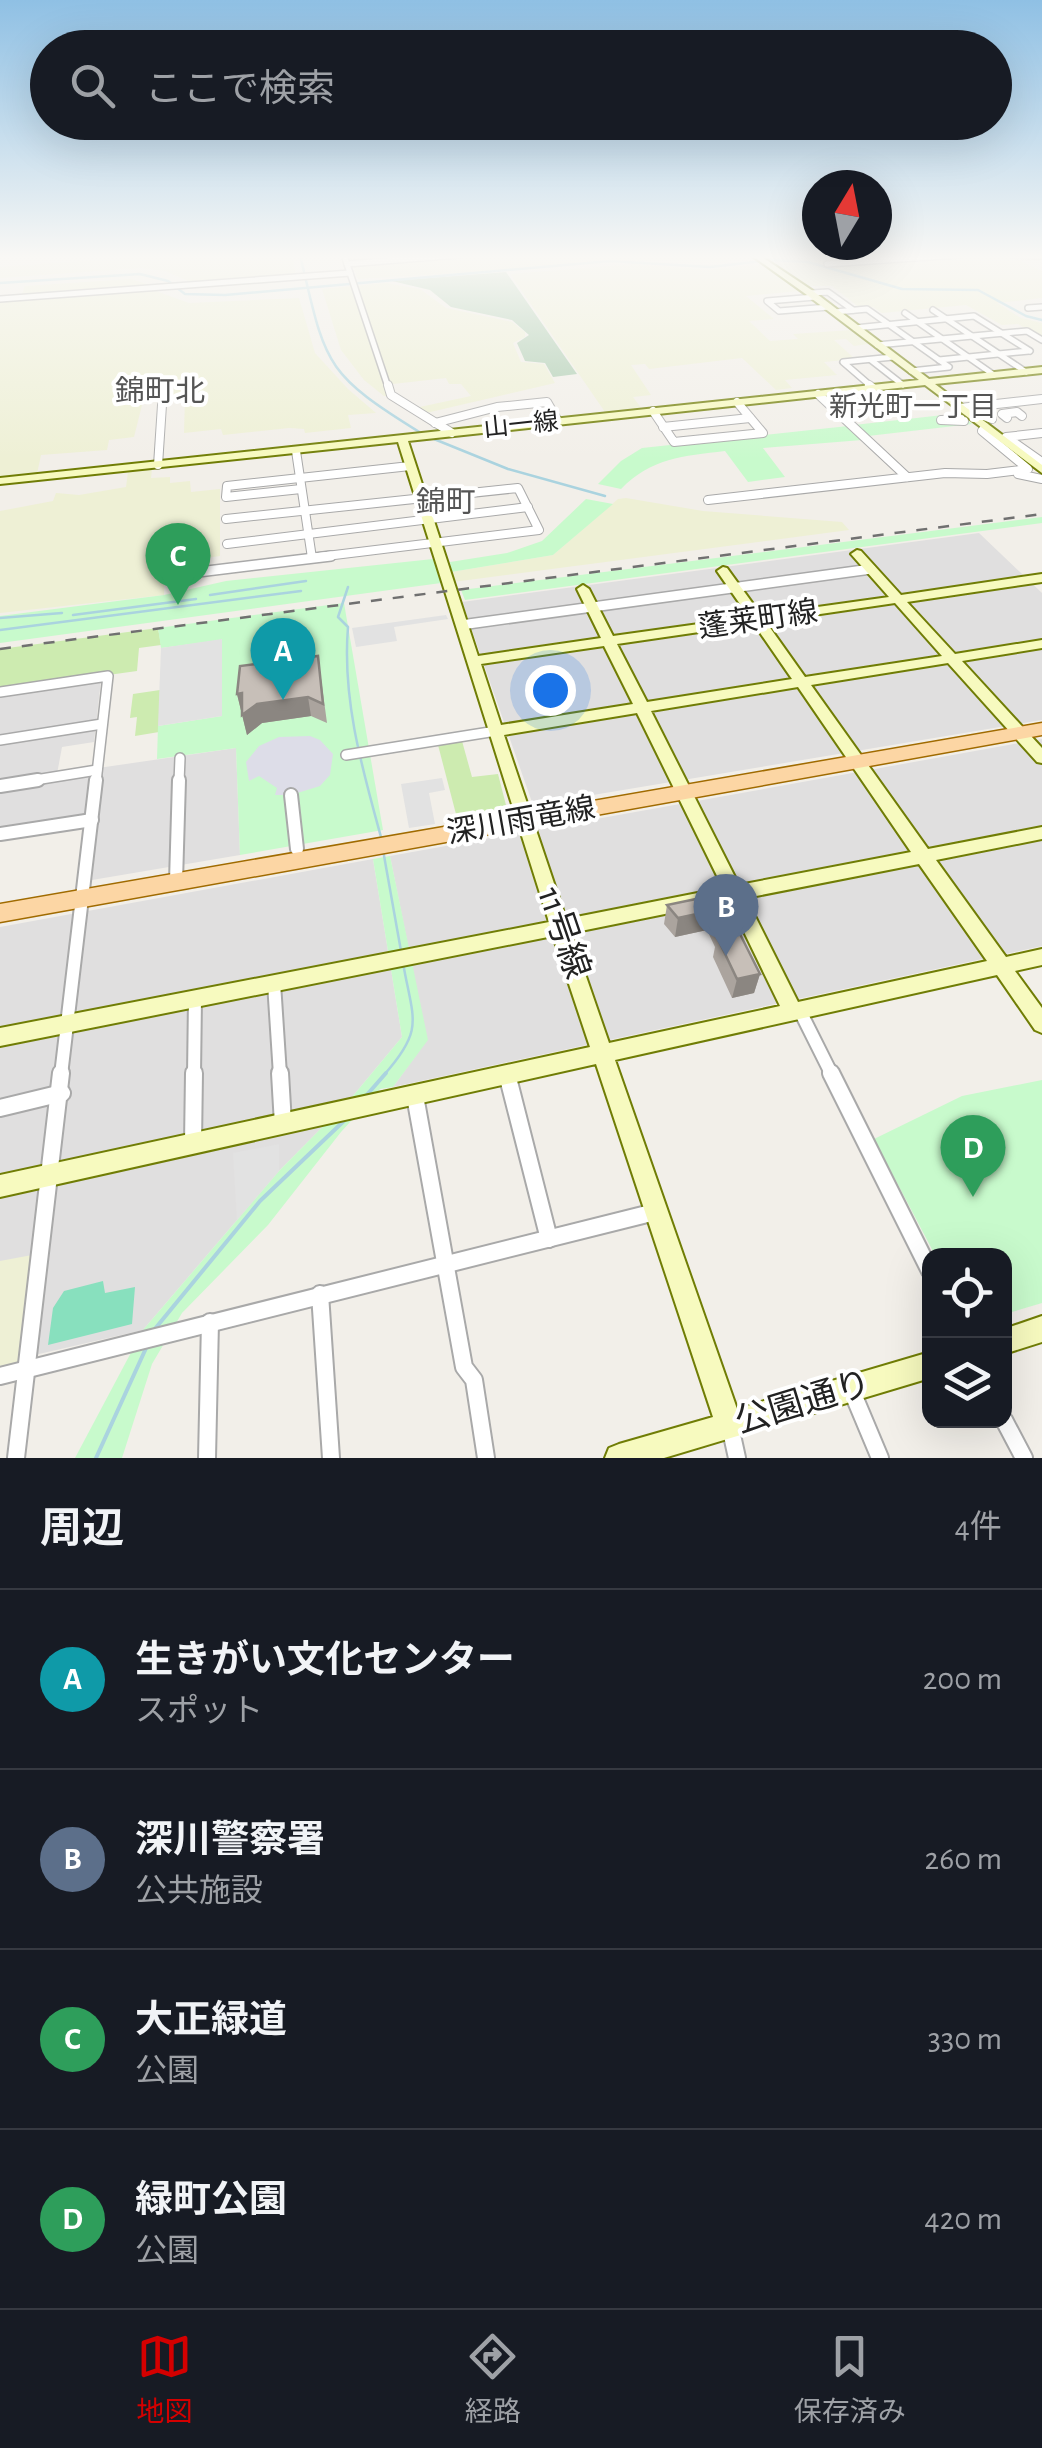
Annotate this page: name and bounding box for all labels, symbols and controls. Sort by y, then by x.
search box [30,30,1012,140]
icon: search [65,58,120,113]
text: ここで検索 [145,71,335,109]
north arrow [802,170,892,260]
district label: 錦町北 [115,375,205,407]
district label: 新光町一丁目 [829,392,997,422]
street label: 山一線 [482,407,560,441]
district label: 錦町 [416,486,476,518]
pin: C [146,522,210,605]
street label: 蓬莱町線 [696,595,820,643]
pin: A [250,618,316,700]
your location [525,665,576,716]
street label: 深川雨竜線 [444,791,597,849]
pin: B [694,874,758,956]
street label: 11号線 [531,882,597,983]
pin: D [940,1114,1006,1197]
map controls [922,1248,1012,1428]
button: locate [922,1248,1012,1338]
button: layers [922,1338,1012,1428]
street label: 公園通り [731,1365,875,1440]
text: 周辺 [40,1508,124,1550]
text: 4件 [955,1511,1002,1543]
text: 生きがい文化センター [135,1642,515,1680]
text: A [63,1663,82,1695]
text: 200 m [923,1663,1002,1695]
text: スポット [135,1695,263,1727]
text: 深川警察署 [135,1822,325,1860]
text: B [63,1843,82,1875]
text: 260 m [925,1843,1002,1875]
text: 公共施設 [135,1875,263,1907]
text: 大正緑道 [135,2002,287,2040]
text: C [64,2023,81,2055]
text: 330 m [928,2023,1002,2055]
text: 公園 [135,2055,199,2087]
text: 緑町公園 [135,2182,287,2220]
text: D [62,2203,83,2235]
text: 420 m [924,2203,1002,2235]
text: 公園 [135,2235,199,2267]
tab: 地図 [136,2329,192,2430]
tab: 経路 [465,2329,521,2430]
tab: 保存済み [794,2329,906,2430]

